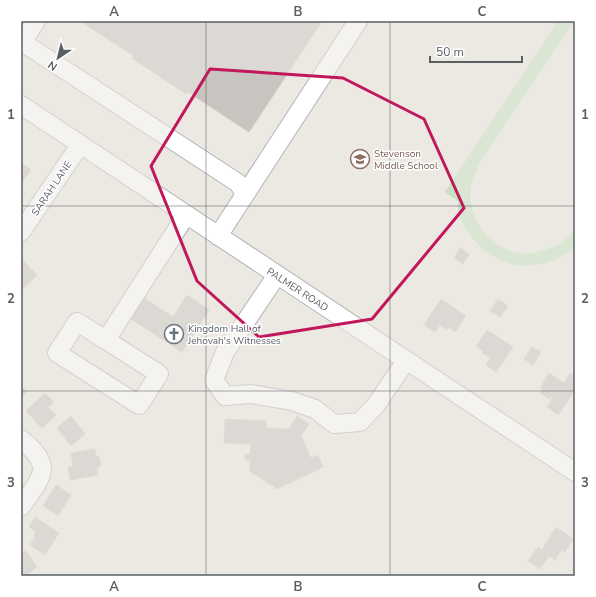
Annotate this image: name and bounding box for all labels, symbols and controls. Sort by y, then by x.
text: A [109,3,119,21]
text: B [294,3,303,21]
text: C [478,3,487,21]
north arrow [38,38,78,78]
scale bar [430,38,522,64]
text: 50 m [436,44,464,60]
text: N [45,57,60,74]
text: 1 [7,106,15,124]
text: 1 [581,106,589,124]
place label: Stevenson Middle School [374,147,438,173]
school or university icon: Stevenson Middle School [349,148,371,170]
street label: SARAH LANE [28,158,75,219]
street label: PALMER ROAD [264,265,331,315]
text: 2 [7,290,15,308]
text: 2 [581,290,589,308]
place label: Kingdom Hall of Jehovah's Witnesses [187,322,281,348]
church icon: Kingdom Hall of Jehovah's Witnesses [163,323,185,345]
text: 3 [7,474,15,492]
text: 3 [581,474,589,492]
text: A [109,578,119,596]
text: B [294,578,303,596]
text: C [478,578,487,596]

